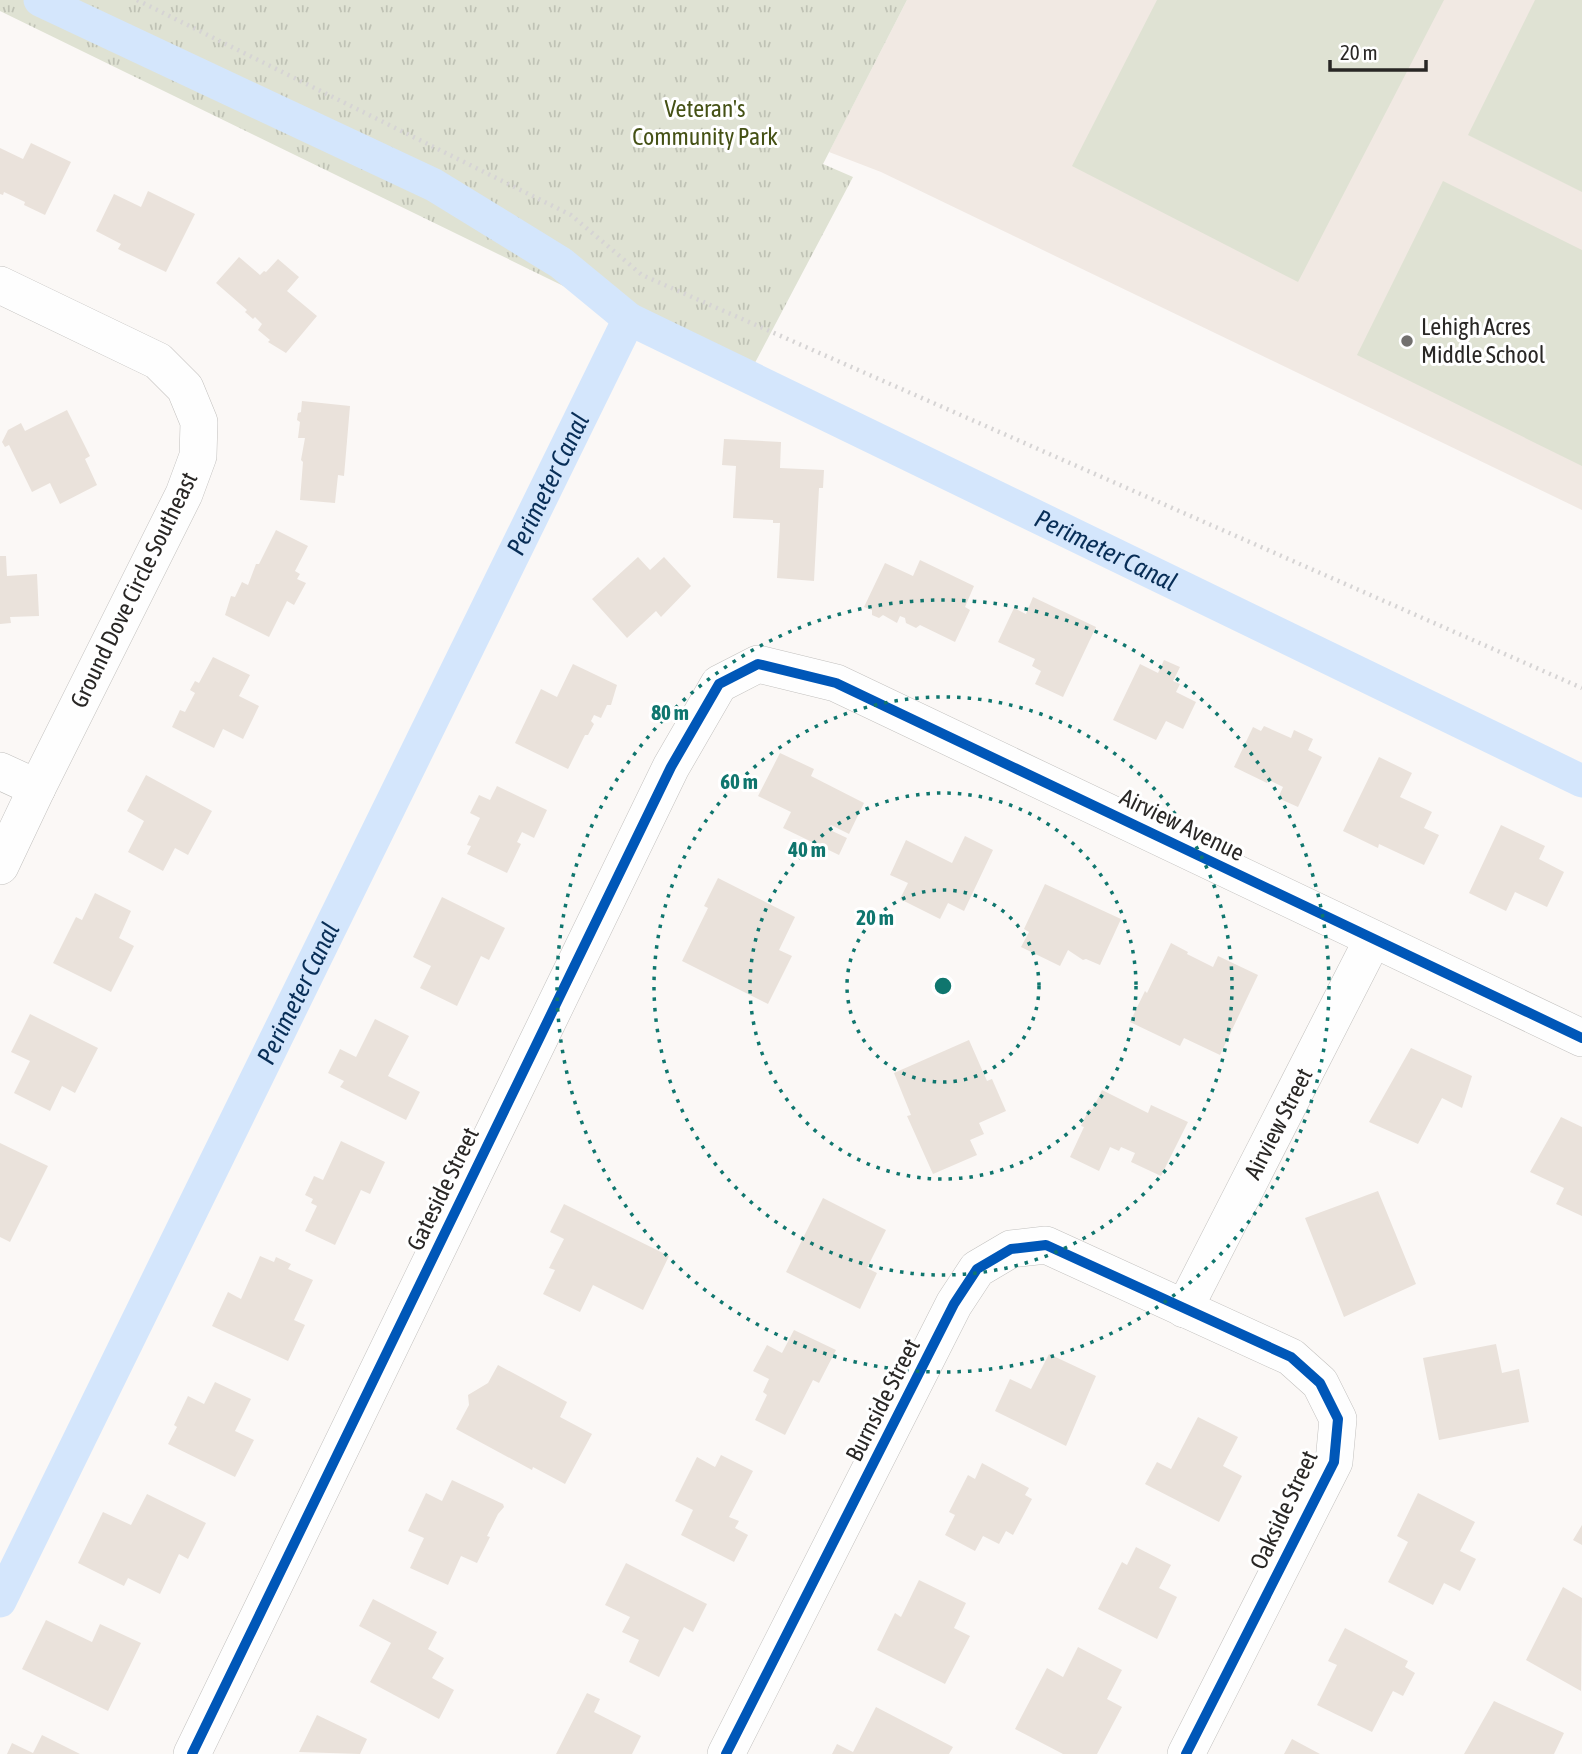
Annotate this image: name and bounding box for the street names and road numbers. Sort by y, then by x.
street label: Ground Dove Circle Southeast [65,467,202,712]
street label: Airview Avenue [1116,783,1249,866]
street label: Airview Street [1239,1064,1318,1183]
street label: Gateside Street [401,1123,484,1255]
street label: Burnside Street [840,1334,925,1466]
street label: Oakside Street [1244,1446,1323,1573]

